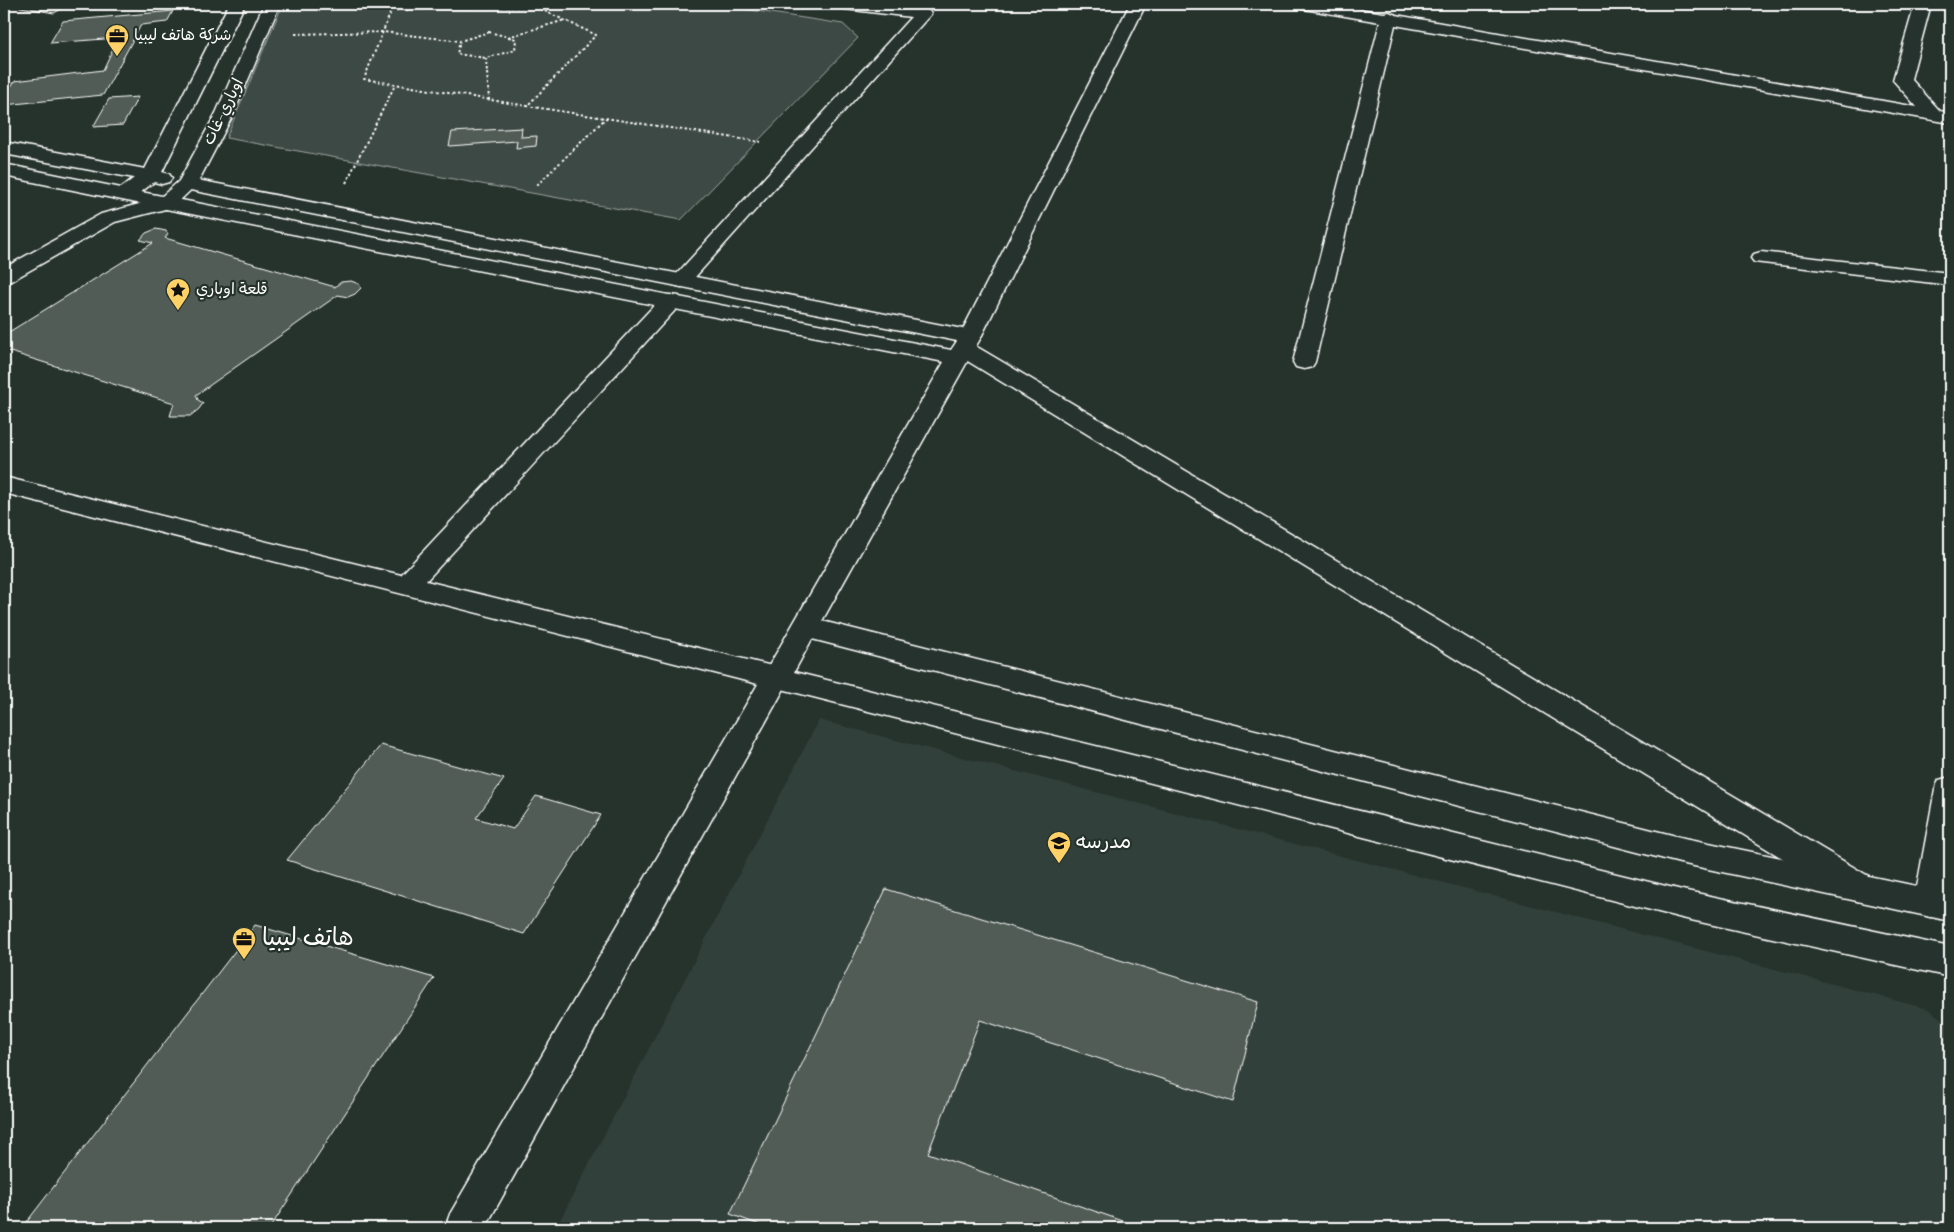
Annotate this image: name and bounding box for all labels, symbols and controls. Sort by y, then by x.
office icon: شركة هاتف ليبيا [104,23,130,57]
place label: شركة هاتف ليبيا [134,24,231,48]
street label: اوباري-غات [197,74,251,150]
place icon: قلعة اوباري [165,277,191,311]
place label: قلعة اوباري [196,278,268,302]
place label: مدرسه [1076,829,1131,858]
school or university icon: مدرسه [1046,830,1072,864]
place label: هاتف ليبيا [262,922,354,957]
office icon: هاتف ليبيا [231,926,257,960]

